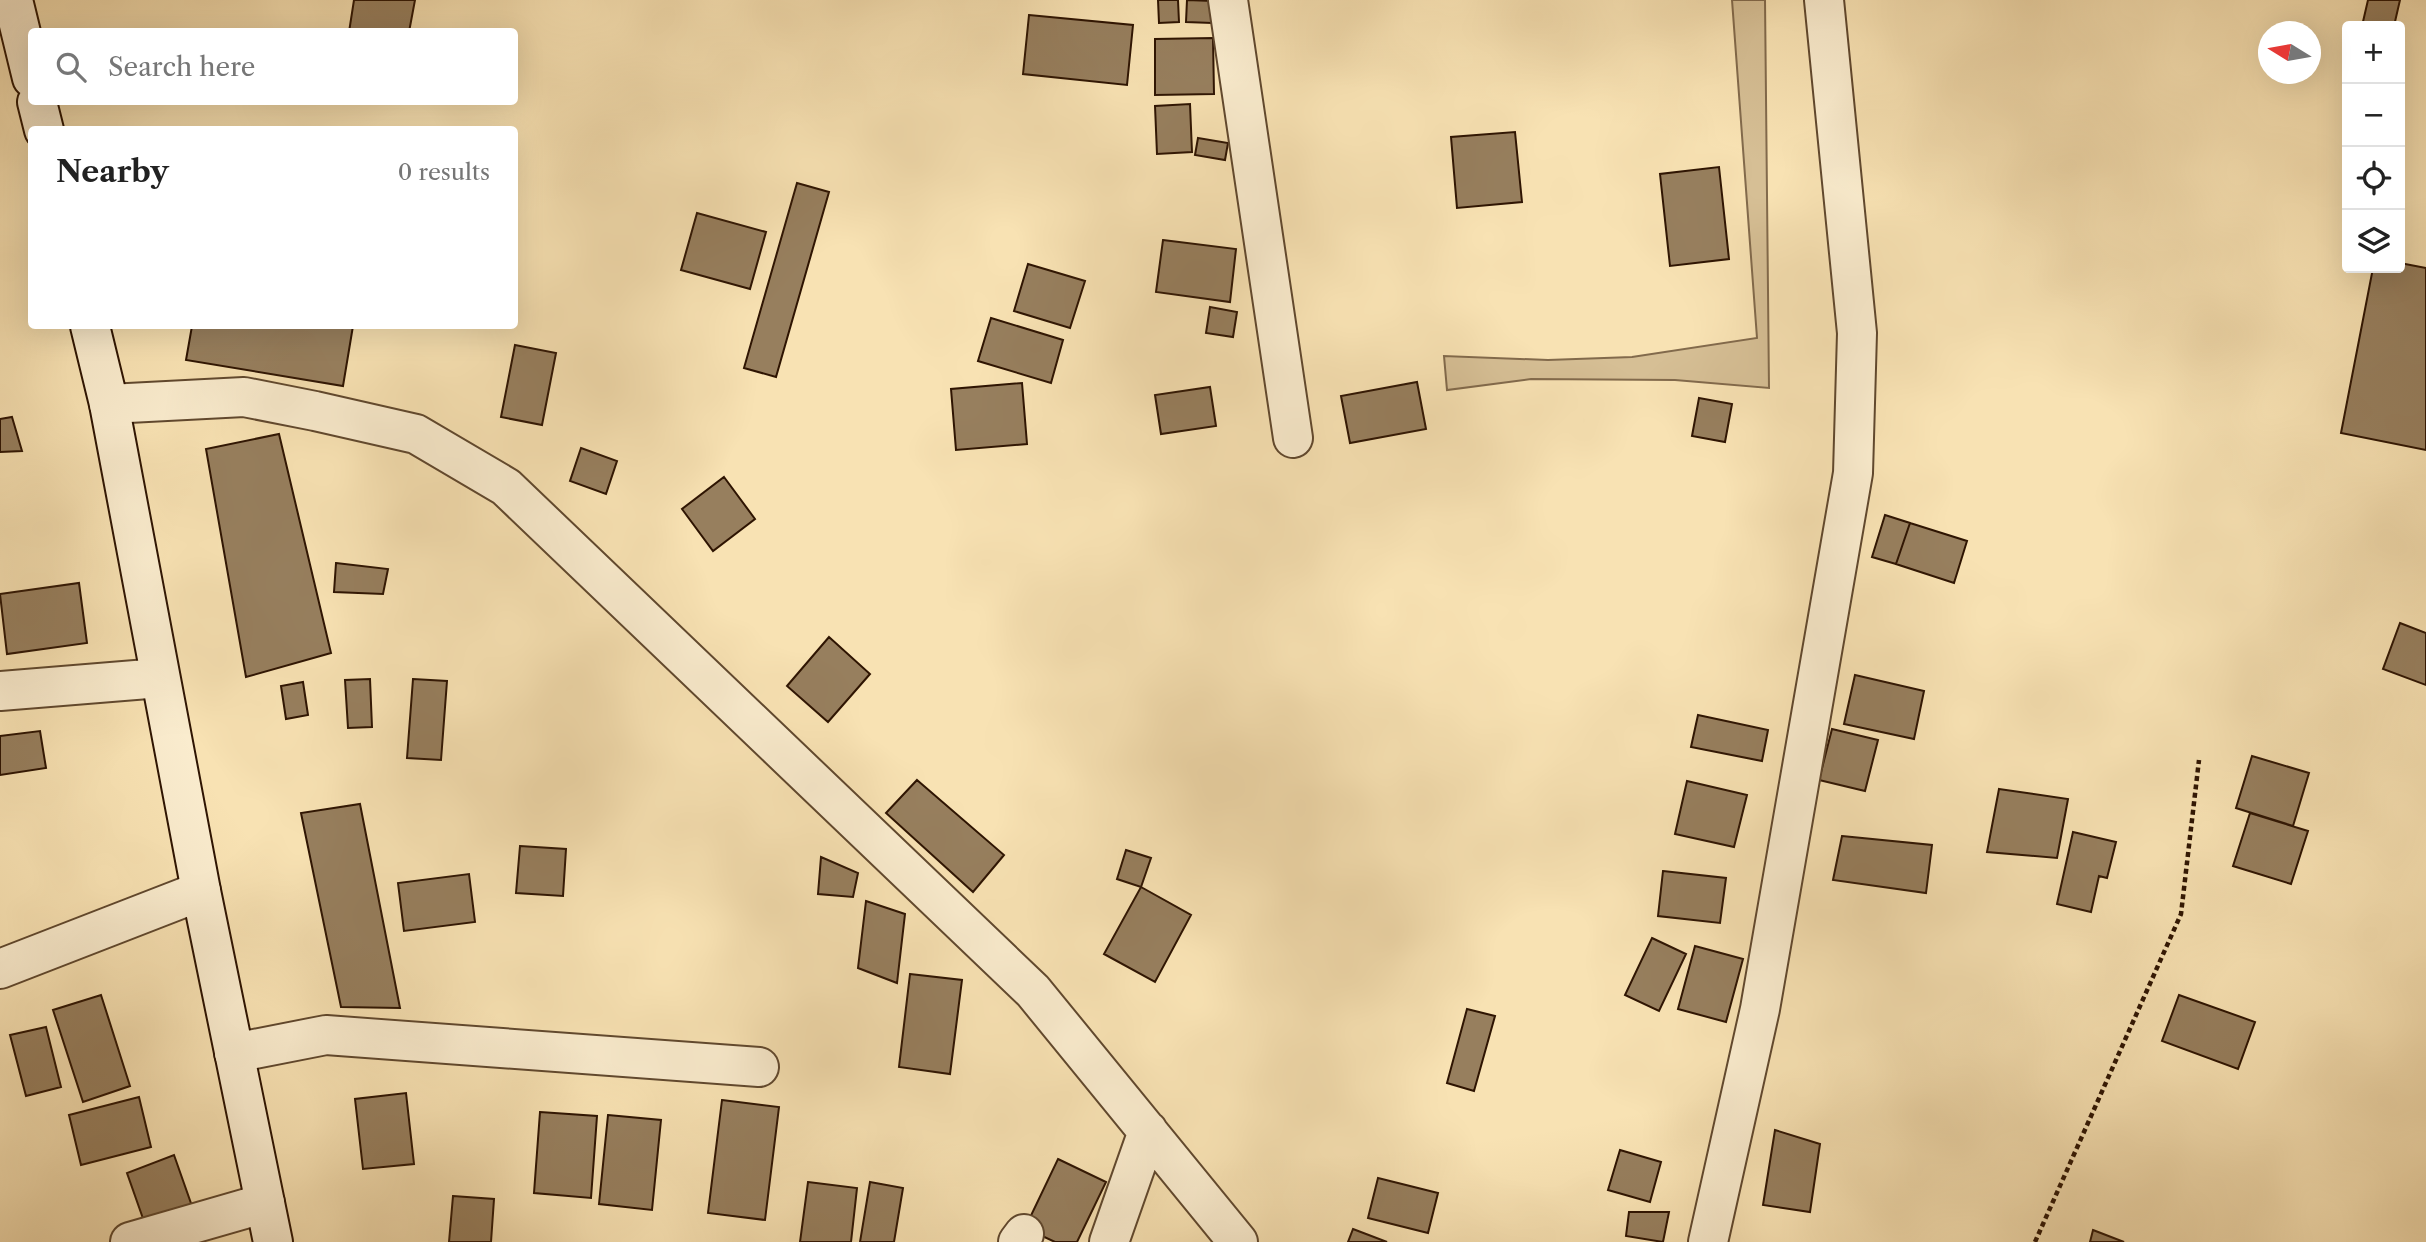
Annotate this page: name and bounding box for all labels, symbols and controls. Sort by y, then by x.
north arrow [2258,21,2321,84]
map controls [2342,21,2405,273]
button: + [2342,21,2405,84]
search box [28,28,518,105]
icon: search [52,48,90,86]
text: Search here [108,51,255,83]
button: − [2342,84,2405,147]
button: locate [2342,147,2405,210]
text: Nearby [56,153,169,190]
text: 0 results [398,158,490,186]
button: layers [2342,210,2405,273]

